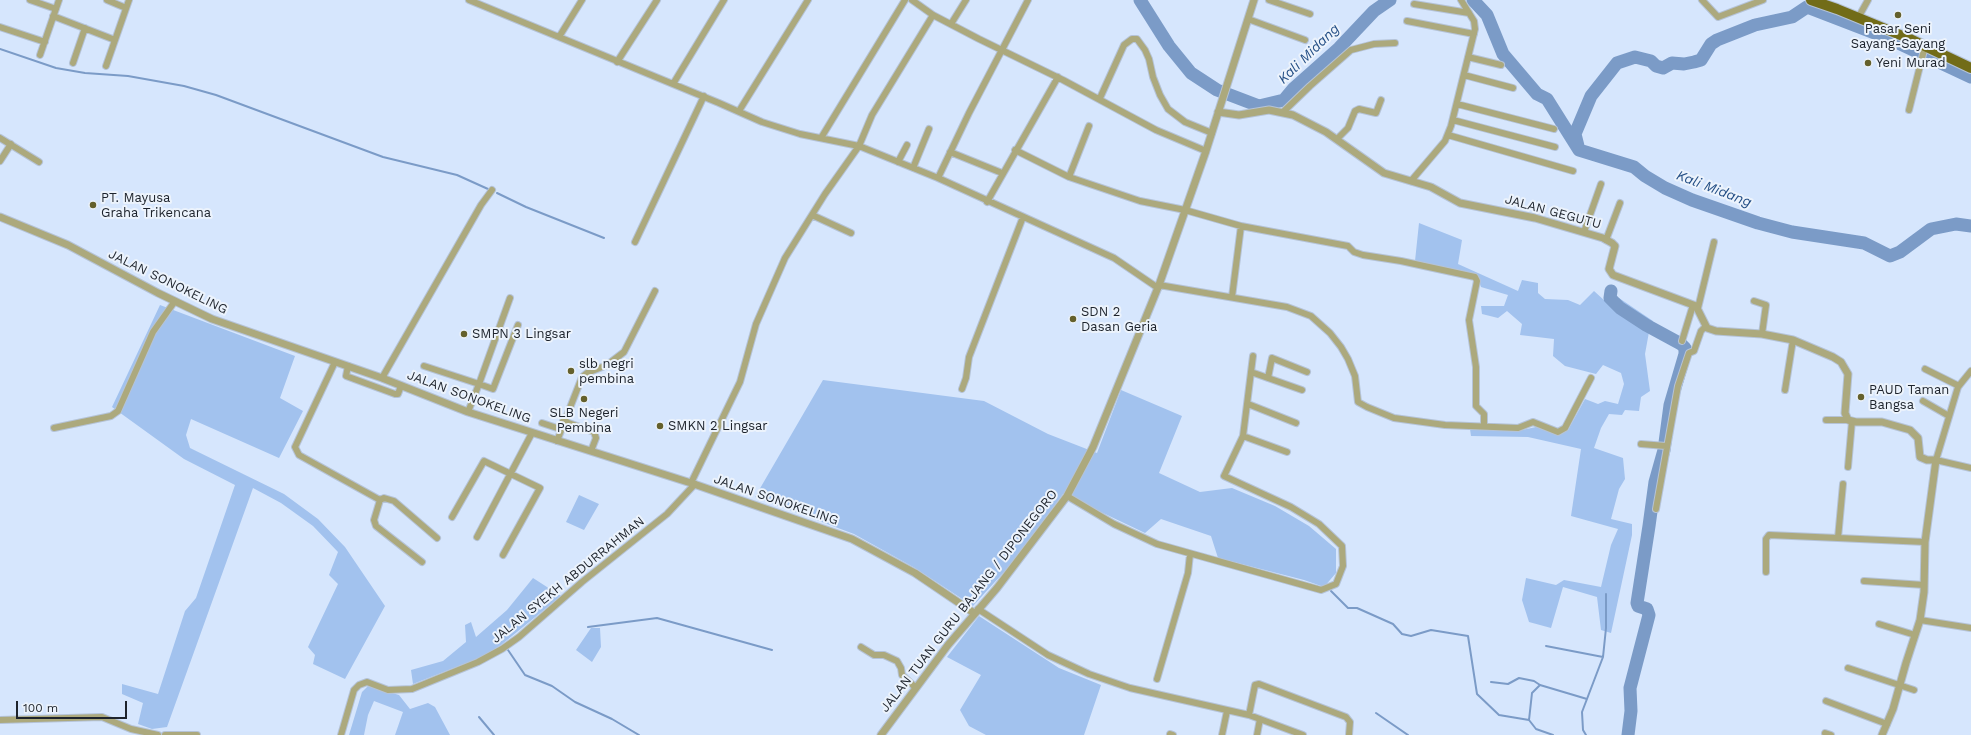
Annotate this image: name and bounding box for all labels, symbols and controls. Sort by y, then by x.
marker: Pasar Seni Sayang-Sayang [1893,10,1903,20]
water label: Kali Midang [1275,20,1343,88]
place label: Pasar Seni Sayang-Sayang [1851,21,1945,52]
place label: Yeni Murad [1876,55,1946,71]
marker: Yeni Murad [1863,58,1873,68]
water label: Kali Midang [1674,167,1754,211]
place label: PT. Mayusa Graha Trikencana [101,190,211,221]
street label: JALAN GEGUTU [1503,192,1603,232]
marker: PT. Mayusa Graha Trikencana [88,200,98,210]
street label: JALAN SONOKELING [106,246,230,318]
place label: SDN 2 Dasan Geria [1081,304,1157,335]
marker: SDN 2 Dasan Geria [1068,314,1078,324]
place label: SMPN 3 Lingsar [472,326,571,342]
marker: SMPN 3 Lingsar [459,329,469,339]
place label: slb negri pembina [579,356,634,387]
marker: slb negri pembina [566,366,576,376]
street label: JALAN SONOKELING [405,367,533,427]
place label: PAUD Taman Bangsa [1869,382,1949,413]
marker: PAUD Taman Bangsa [1856,392,1866,402]
marker: SLB Negeri Pembina [579,394,589,404]
place label: SLB Negeri Pembina [549,405,619,436]
place label: SMKN 2 Lingsar [668,418,768,434]
marker: SMKN 2 Lingsar [655,421,665,431]
street label: JALAN SONOKELING [712,471,840,529]
street label: JALAN TUAN GURU BAJANG / DIPONEGORO [877,487,1061,715]
street label: JALAN SYEKH ABDURRAHMAN [488,513,648,647]
scale bar [18,693,129,719]
text: 100 m [23,701,58,715]

